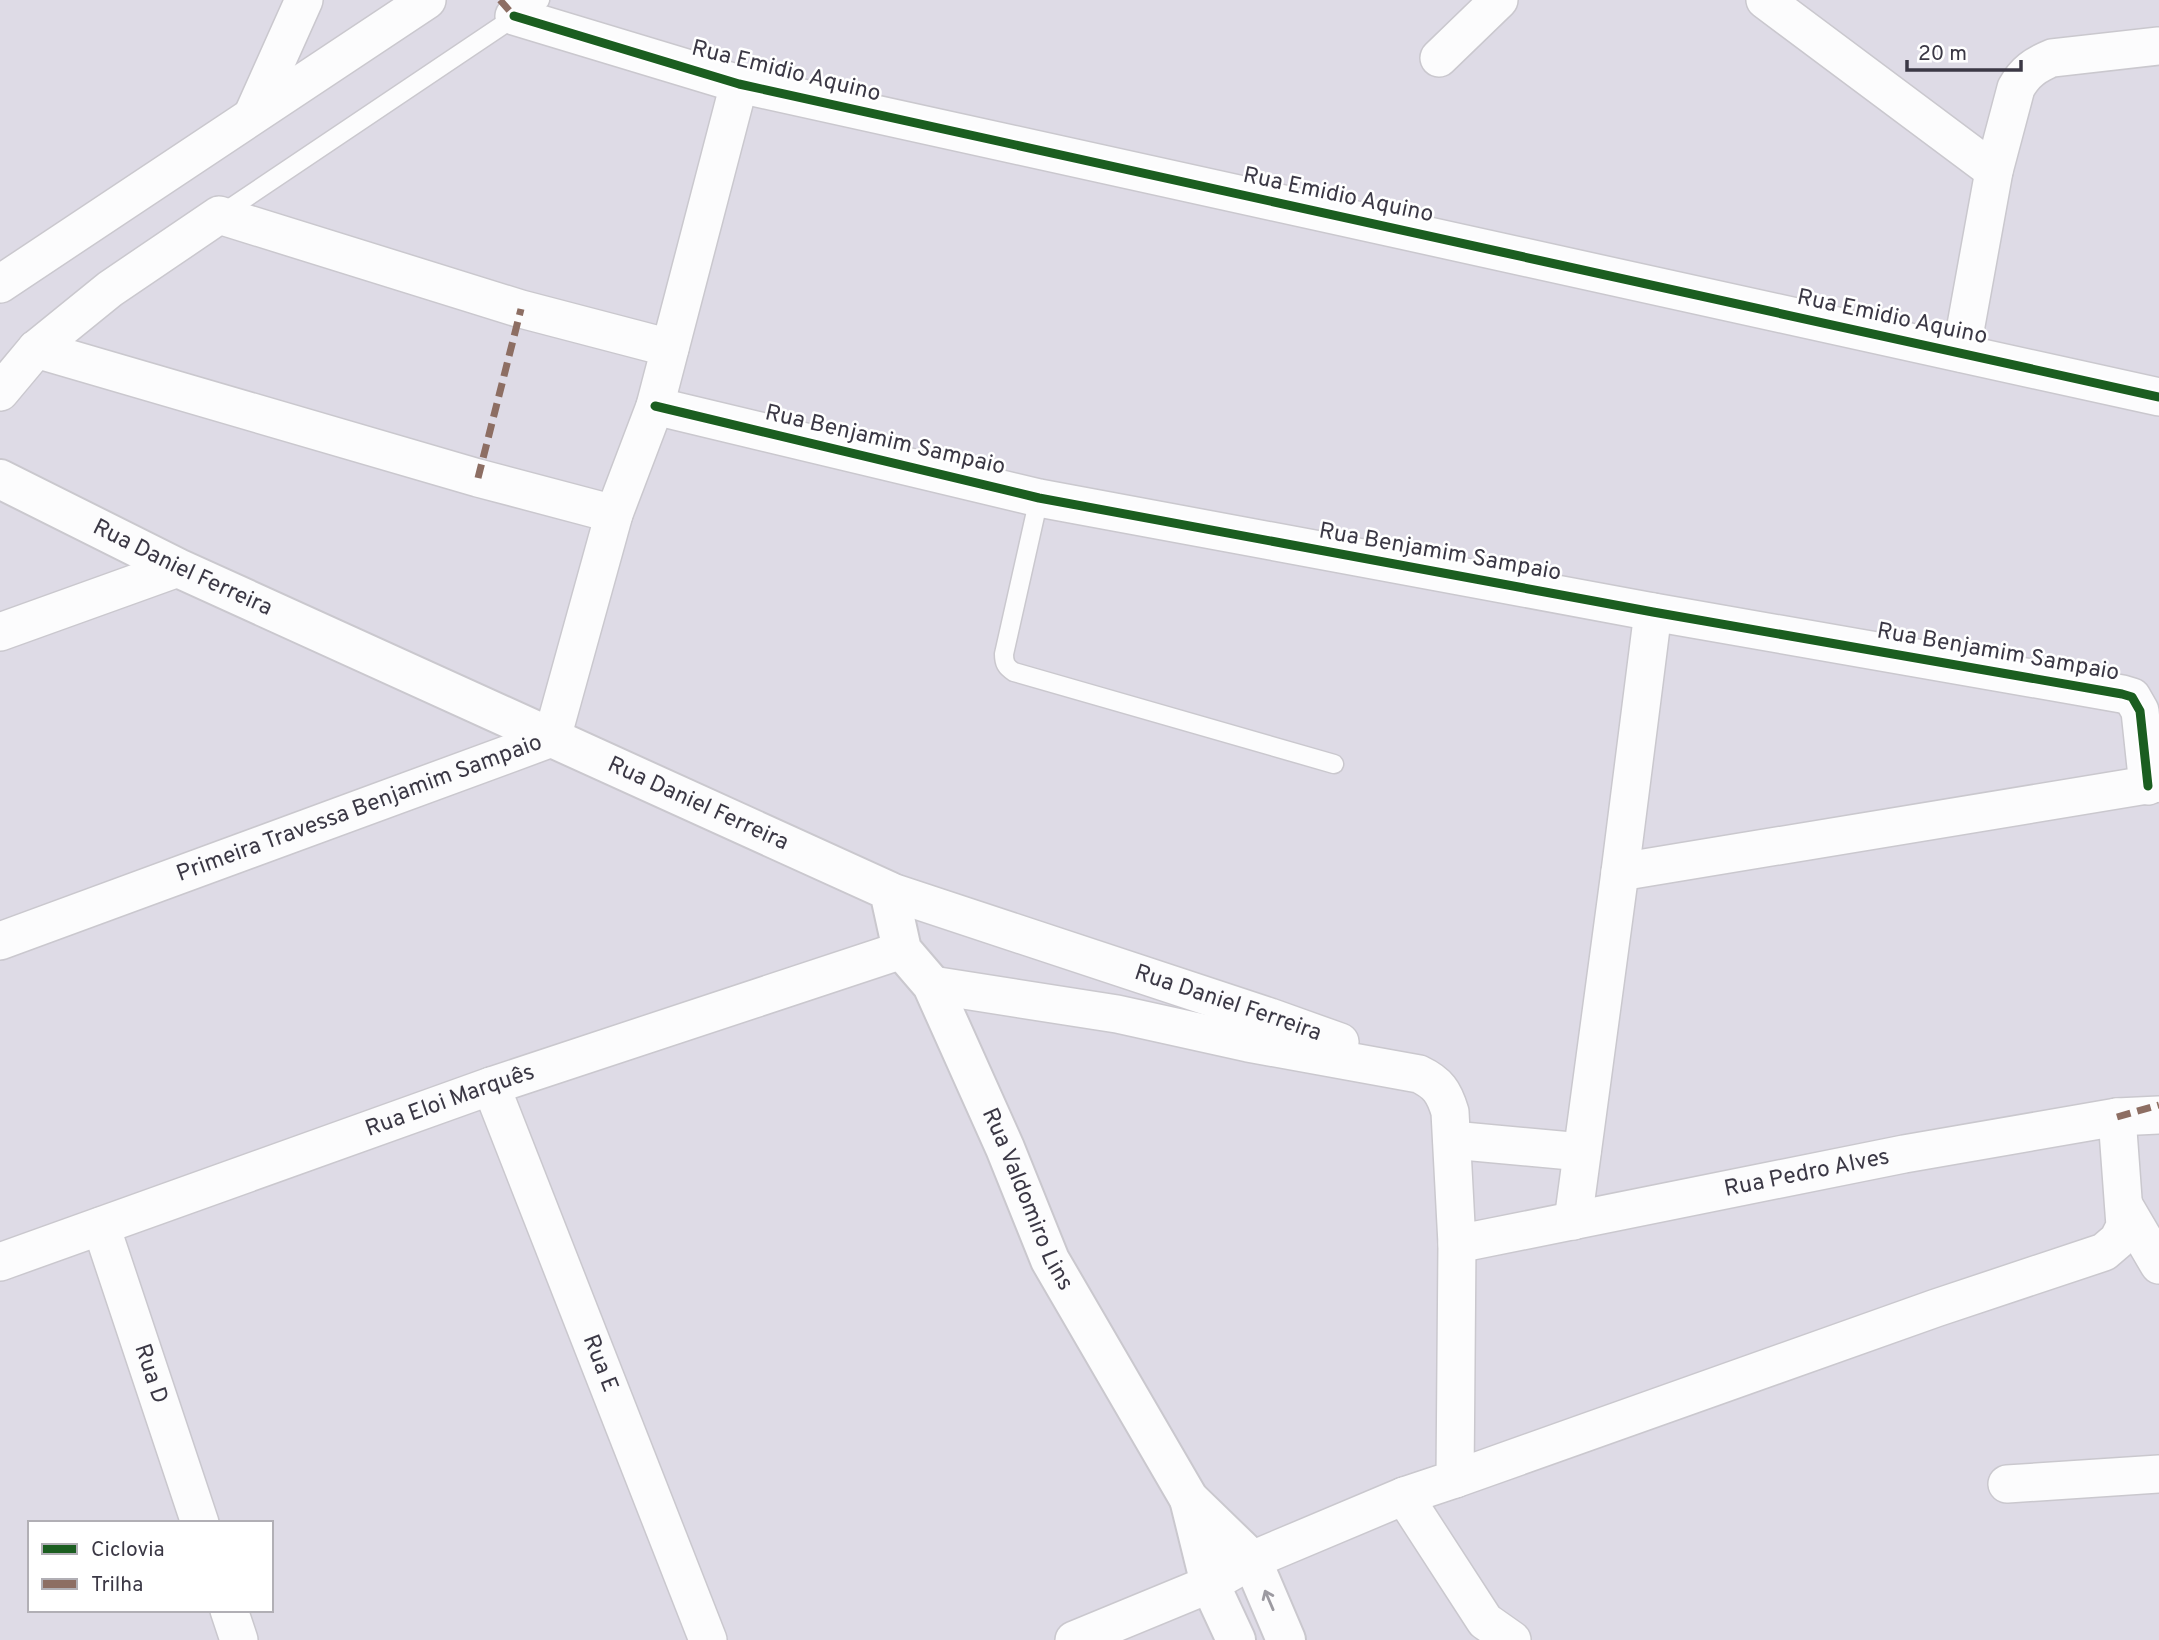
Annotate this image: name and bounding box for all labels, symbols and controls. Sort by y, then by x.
scale bar [1907,28,2021,72]
street label: Rua Emidio Aquino [688,34,884,110]
text: 20 m [1918,41,1967,68]
street label: Rua Emidio Aquino [1240,162,1436,230]
street label: Rua Emidio Aquino [1794,284,1990,352]
street label: Rua Benjamim Sampaio [762,399,1008,483]
street label: Rua Daniel Ferreira [88,513,277,623]
street label: Rua Benjamim Sampaio [1317,517,1563,589]
street label: Rua Benjamim Sampaio [1875,617,2121,689]
street label: Primeira Travessa Benjamim Sampaio [173,728,546,889]
street label: Rua Daniel Ferreira [603,751,793,858]
street label: Rua Daniel Ferreira [1131,959,1325,1049]
street label: Rua Eloi Marquês [362,1058,538,1144]
street label: Rua Valdomiro Lins [975,1104,1079,1296]
street label: Rua Pedro Alves [1722,1143,1892,1204]
street label: Rua E [575,1331,624,1396]
street label: Rua D [127,1340,174,1408]
legend [28,1521,273,1612]
text: Ciclovia [91,1537,165,1564]
text: Trilha [91,1572,143,1599]
one-way arrow [1262,1590,1275,1611]

